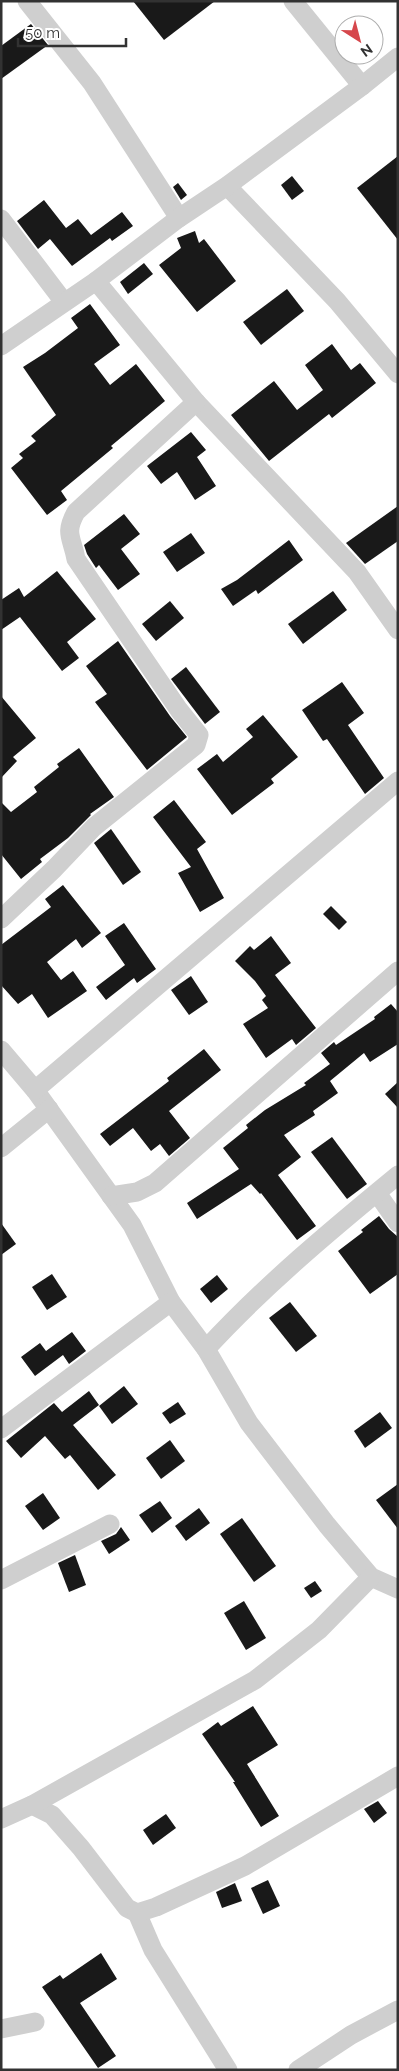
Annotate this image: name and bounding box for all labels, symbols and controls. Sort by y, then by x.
scale bar [18,15,125,47]
north arrow [334,15,384,65]
text: 50 m [25,24,60,42]
text: N [358,41,376,60]

